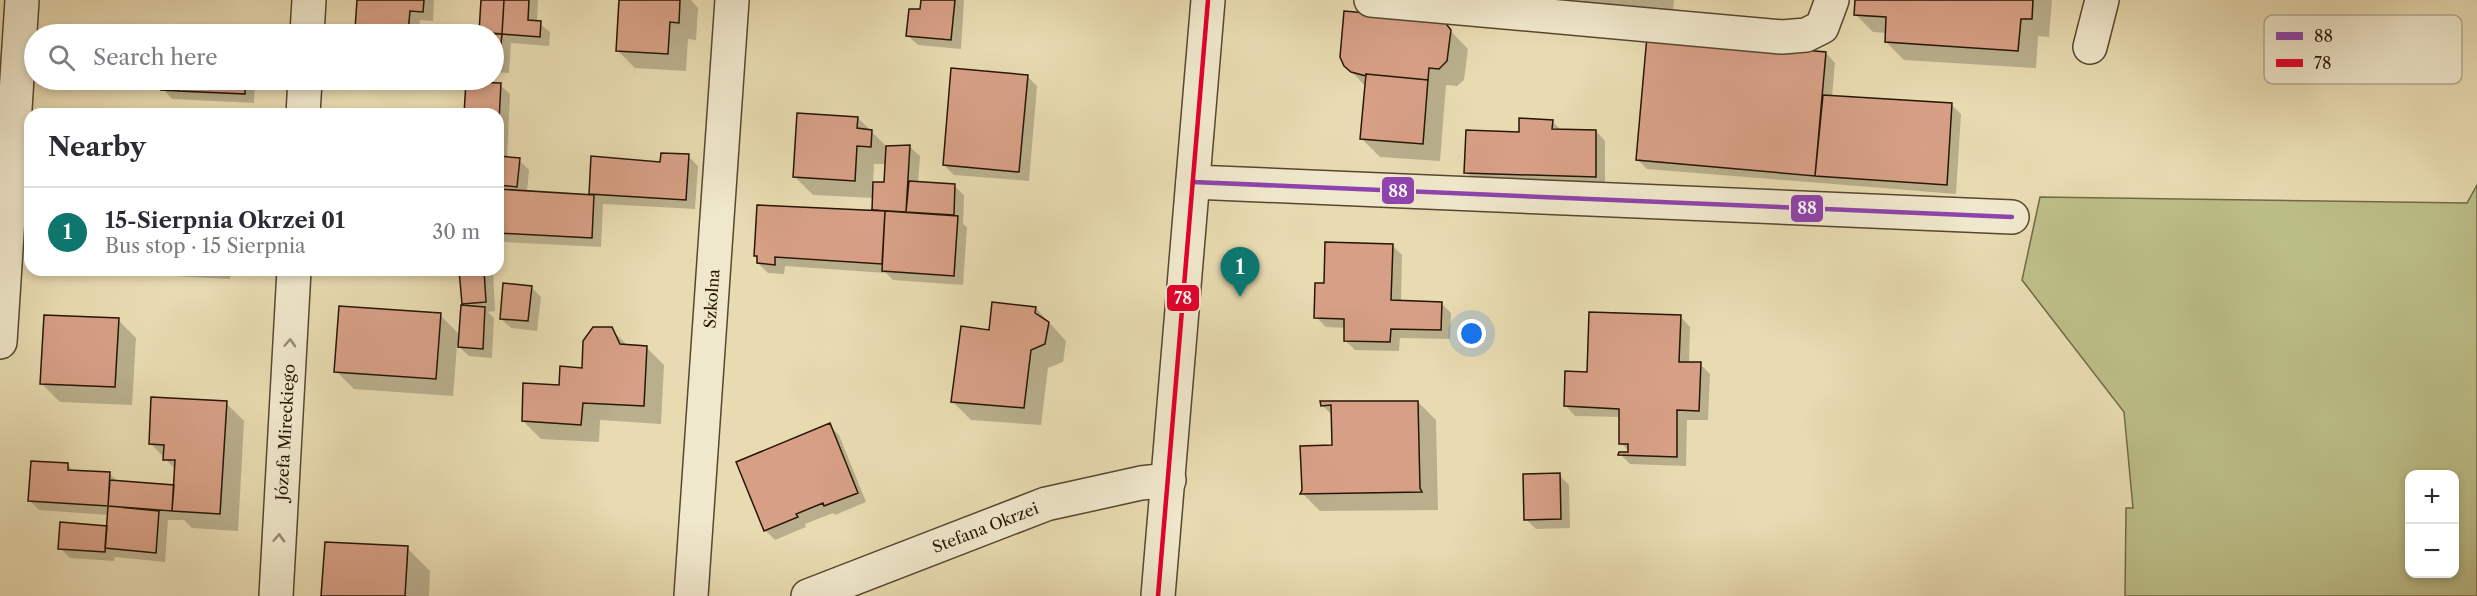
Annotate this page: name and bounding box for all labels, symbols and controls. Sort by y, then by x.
legend [2264,15,2462,84]
search box [24,24,504,90]
text: 88 [2314,26,2333,46]
icon: search [45,41,78,74]
text: Search here [93,44,218,71]
text: 78 [2314,53,2331,73]
text: Nearby [48,131,146,163]
line badge: 88 [1381,176,1415,205]
text: 88 [1388,181,1408,201]
line badge: 88 [1790,194,1824,223]
text: 88 [1797,198,1817,218]
text: 15-Sierpnia Okrzei 01 [105,207,345,234]
text: 1 [63,220,72,244]
text: 30 m [432,220,480,244]
text: Bus stop · 15 Sierpnia [105,234,306,258]
pin: 1 [1220,248,1260,297]
street label: Szkolna [699,268,724,329]
line badge: 78 [1166,284,1200,312]
text: 78 [1174,288,1192,308]
your location [1457,319,1486,348]
one-way arrow [283,338,296,347]
street label: Józefa Mireckiego [271,363,299,504]
map controls [2405,470,2459,578]
button: + [2405,470,2459,524]
street label: Stefana Okrzei [929,498,1041,557]
button: − [2405,524,2459,578]
one-way arrow [272,533,285,542]

